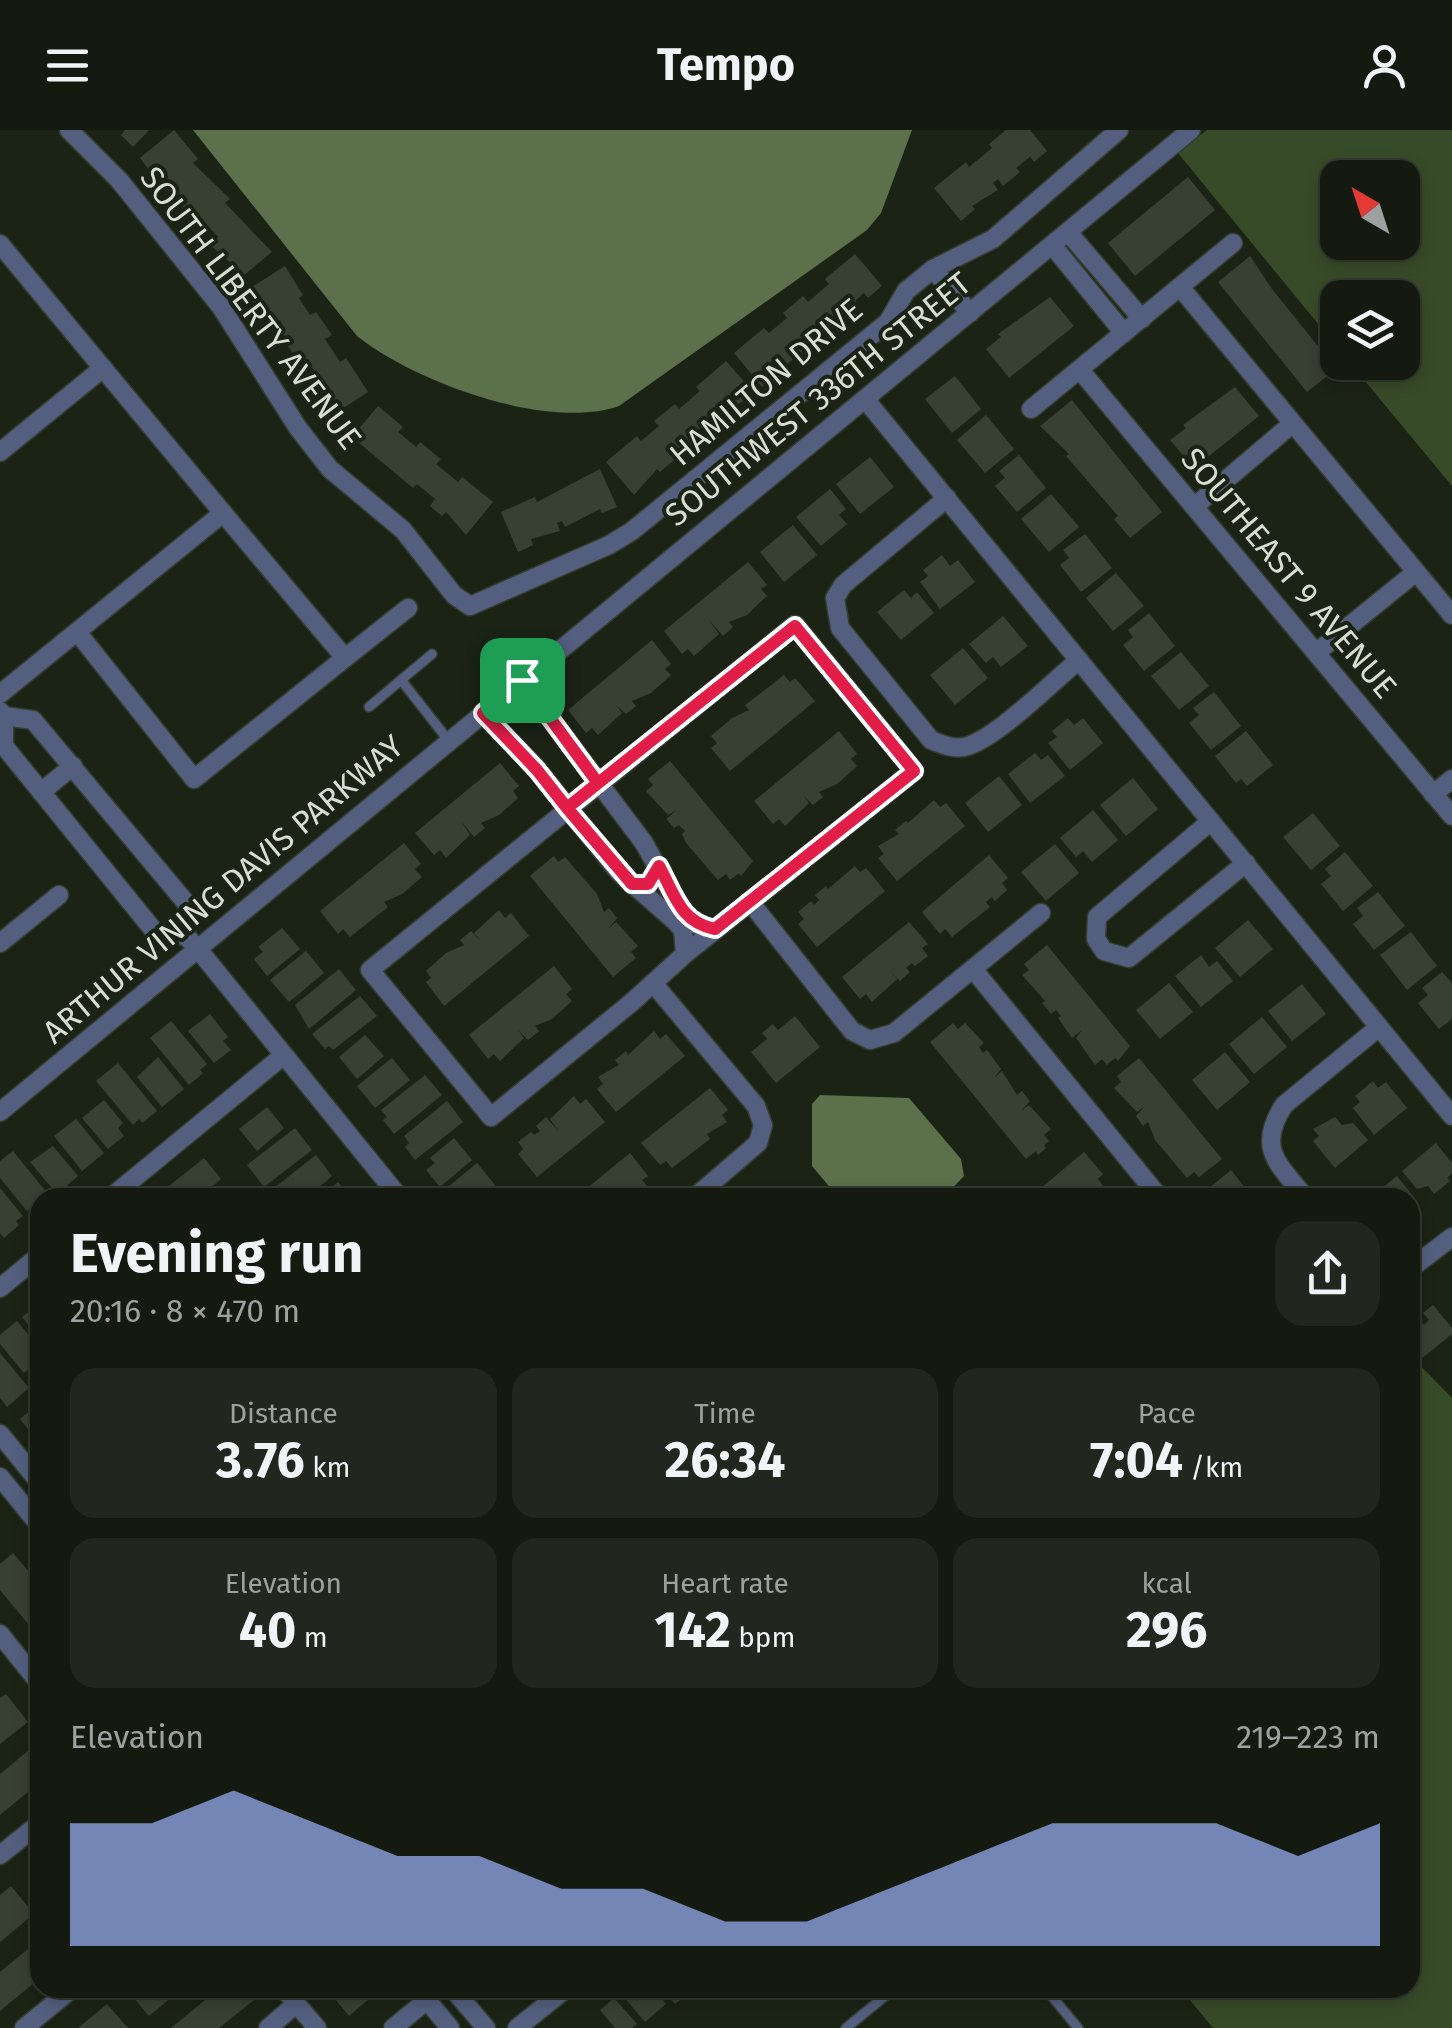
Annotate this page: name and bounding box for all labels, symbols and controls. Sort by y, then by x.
icon: menu [40,38,95,93]
text: Tempo [657,38,795,92]
icon: person [1357,38,1412,93]
street label: SOUTH LIBERTY AVENUE [132,159,370,457]
north arrow [1320,160,1420,260]
map controls [1320,160,1420,380]
street label: SOUTHWEST 336TH STREET [658,264,979,534]
button: layers [1320,280,1420,380]
street label: HAMILTON DRIVE [662,290,870,474]
street label: SOUTHEAST 9 AVENUE [1173,440,1405,706]
pin [480,638,565,723]
icon: arrive [495,653,550,708]
street label: ARTHUR VINING DAVIS PARKWAY [35,727,411,1051]
text: Evening run [70,1221,364,1287]
button: share [1275,1221,1380,1326]
text: 20:16 · 8 × 470 m [70,1292,300,1330]
text: Distance [229,1397,338,1430]
text: Time [694,1397,756,1430]
text: Pace [1138,1397,1196,1430]
text: 3.76 [216,1430,305,1490]
text: 26:34 [664,1430,785,1490]
text: 7:04 [1090,1430,1183,1490]
text: km [305,1451,351,1484]
text: /km [1183,1451,1243,1484]
text: Elevation [225,1567,342,1600]
text: Heart rate [661,1567,789,1600]
text: kcal [1141,1567,1192,1600]
text: 40 [239,1600,296,1660]
text: 142 [654,1600,731,1660]
text: 296 [1126,1600,1207,1660]
text: m [296,1621,328,1654]
text: bpm [731,1621,795,1654]
text: Elevation [70,1718,204,1756]
text: 219–223 m [1236,1718,1380,1756]

